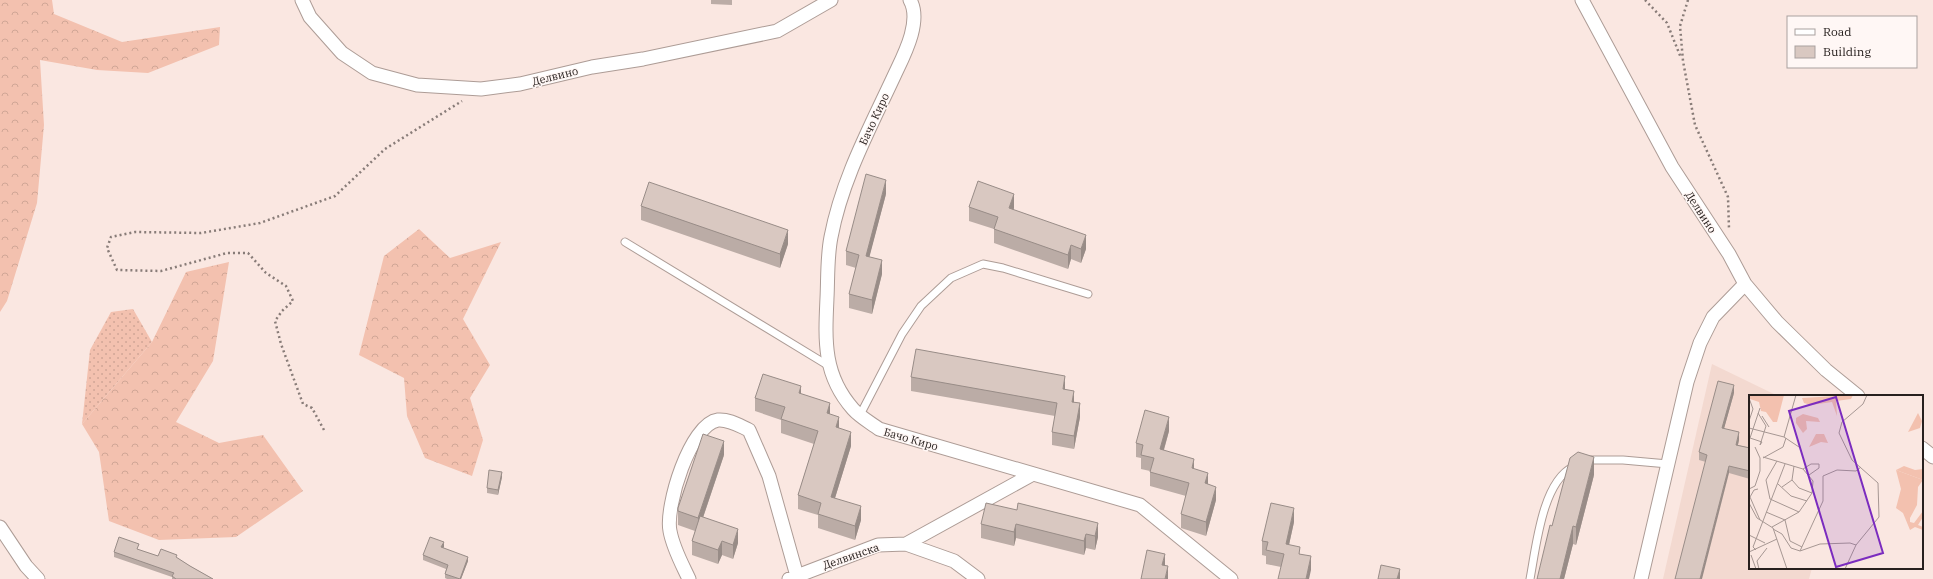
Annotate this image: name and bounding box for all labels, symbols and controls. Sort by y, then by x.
legend [1787,16,1917,68]
text: Road [1823,24,1852,39]
text: Building [1823,44,1871,59]
street label: Делвино [531,64,579,88]
street label: Бачо Киро [856,91,892,147]
street label: Делвино [1682,189,1720,235]
inset map [1749,395,1923,569]
street label: Бачо Киро [882,425,940,453]
street label: Делвинска [821,540,881,572]

